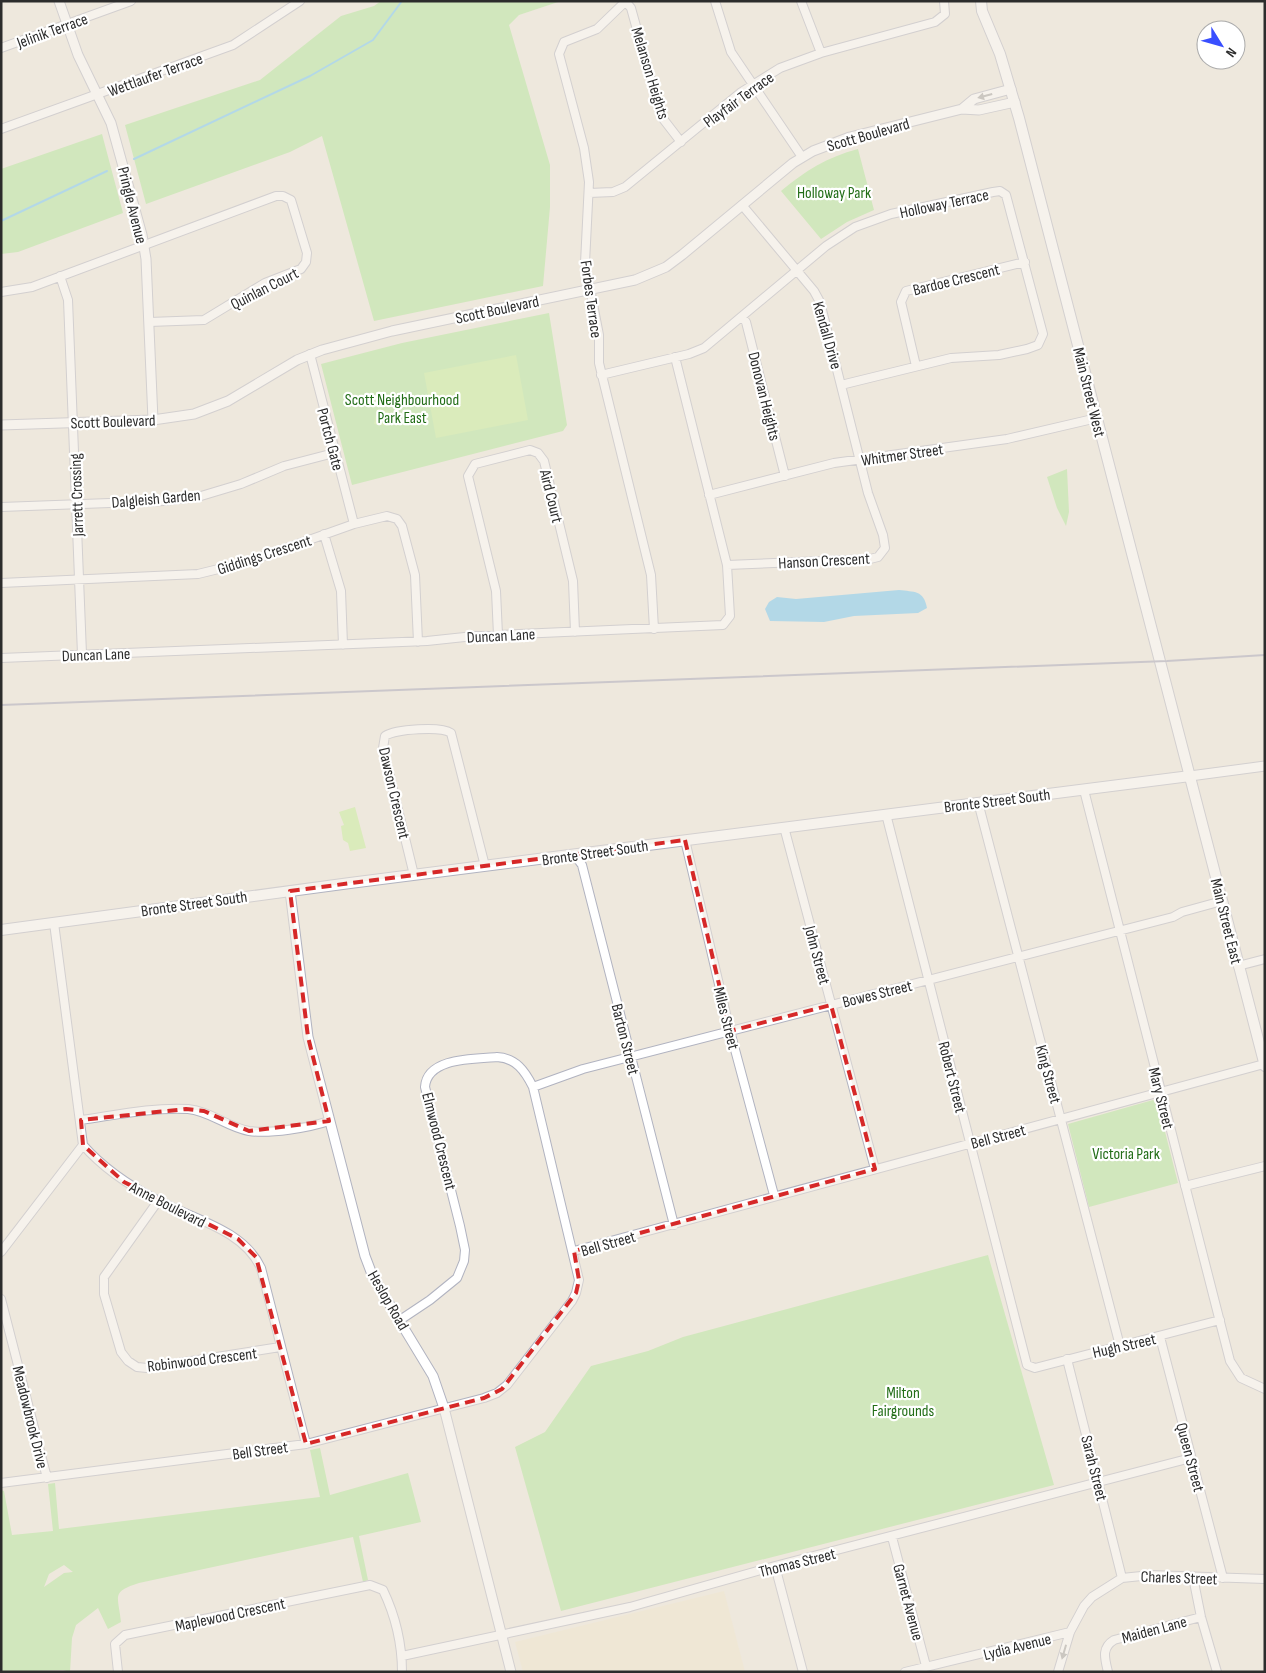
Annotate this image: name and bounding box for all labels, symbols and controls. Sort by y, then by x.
street label: Jelinik Terrace [13,10,91,53]
north arrow [1196,20,1246,70]
street label: Melanson Heights [627,25,673,122]
text: N [1222,44,1240,61]
street label: Wettlaufer Terrace [105,49,206,101]
street label: Playfair Terrace [700,68,778,132]
one-way arrow [978,92,993,100]
street label: Scott Boulevard [825,115,912,156]
street label: Pringle Avenue [113,165,150,246]
park label: Holloway Park [797,184,871,203]
street label: Holloway Terrace [898,186,991,223]
street label: Forbes Terrace [576,259,605,339]
street label: Bardoe Crescent [911,260,1002,300]
street label: Quinlan Court [228,264,302,314]
street label: Scott Boulevard [454,292,541,329]
street label: Kendall Drive [808,299,845,371]
street label: Main Street West [1068,346,1109,439]
street label: Donovan Heights [743,350,784,443]
park label: Scott Neighbourhood Park East [345,391,459,428]
street label: Portch Gate [312,406,347,473]
street label: Scott Boulevard [70,412,156,433]
street label: Whitmer Street [860,440,945,471]
street label: Jarrett Crossing [67,453,88,538]
street label: Aird Court [535,467,566,525]
street label: Dalgleish Garden [111,486,201,513]
street label: Giddings Crescent [215,531,314,580]
street label: Hanson Crescent [778,550,870,573]
street label: Duncan Lane [466,625,536,648]
street label: Duncan Lane [61,645,131,666]
street label: Dawson Crescent [374,746,413,841]
street label: Bronte Street South [943,786,1051,817]
street label: Bronte Street South [541,837,650,870]
street label: Main Street East [1206,877,1245,966]
street label: Bronte Street South [140,888,249,921]
street label: John Street [799,923,834,987]
street label: Bowes Street [841,977,914,1012]
street label: Miles Street [709,985,743,1052]
street label: Barton Street [607,1002,643,1077]
street label: Robert Street [934,1040,970,1115]
street label: King Street [1031,1043,1064,1106]
street label: Mary Street [1144,1066,1177,1131]
street label: Elmwood Crescent [417,1091,460,1192]
street label: Bell Street [969,1121,1028,1154]
park label: Victoria Park [1092,1145,1160,1164]
street label: Anne Boulevard [125,1178,208,1233]
street label: Bell Street [579,1228,638,1261]
street label: Heslop Road [363,1268,412,1334]
street label: Hugh Street [1091,1330,1158,1363]
street label: Robinwood Crescent [146,1344,258,1377]
street label: Meadowbrook Drive [8,1364,51,1471]
park label: Milton Fairgrounds [872,1384,934,1421]
street label: Queen Street [1171,1421,1208,1494]
street label: Sarah Street [1076,1434,1111,1503]
street label: Bell Street [231,1438,289,1465]
street label: Thomas Street [757,1545,838,1582]
street label: Garnet Avenue [888,1562,927,1643]
street label: Charles Street [1140,1568,1218,1589]
street label: Maplewood Crescent [174,1595,287,1636]
street label: Maiden Lane [1120,1613,1189,1648]
street label: Lydia Avenue [982,1630,1053,1665]
one-way arrow [1060,1644,1068,1660]

